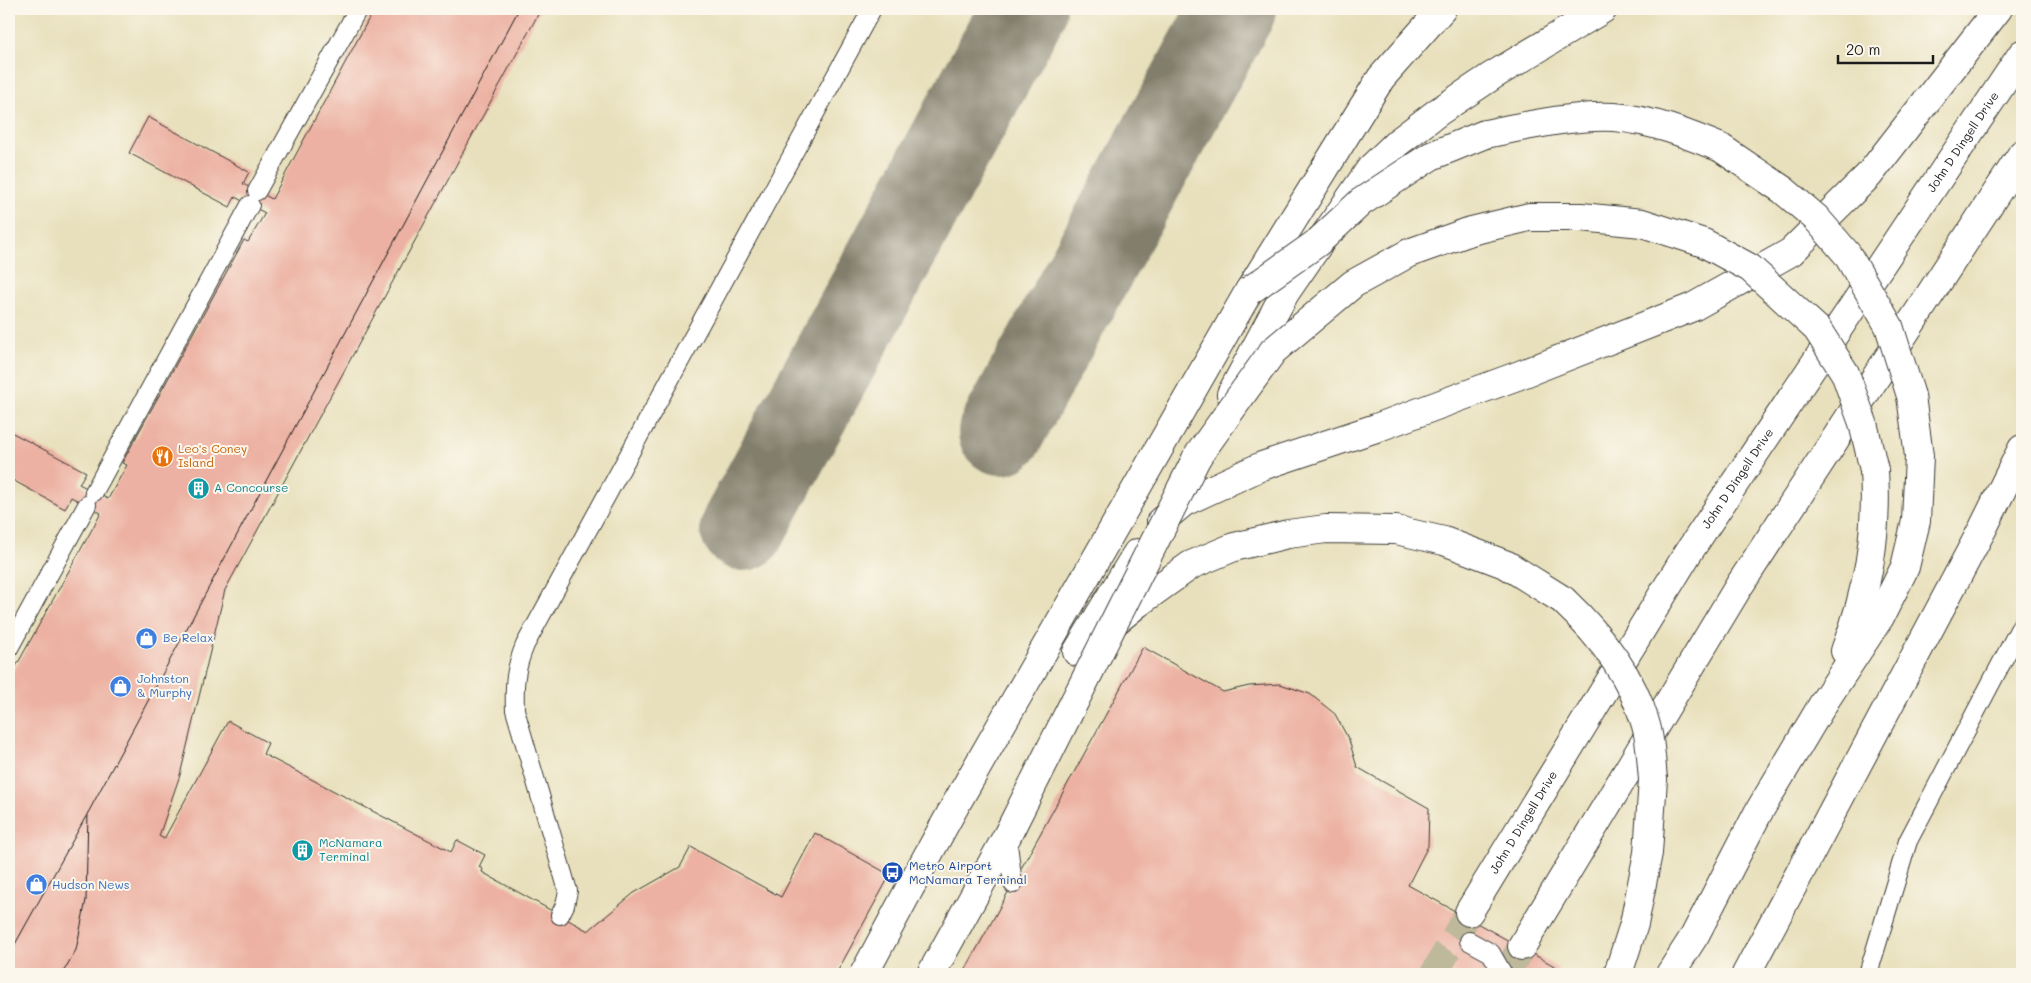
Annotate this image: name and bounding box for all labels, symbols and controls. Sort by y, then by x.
scale bar [1838,32,1934,64]
text: 20 m [1846,39,1880,59]
street label: John D Dingell Drive [1923,88,2002,195]
street label: John D Dingell Drive [1698,425,1776,531]
place label: Leo's Coney Island [178,440,247,470]
restaurant icon: Leo's Coney Island [150,444,174,468]
building icon: A Concourse [186,476,210,500]
place label: A Concourse [214,479,289,495]
shop icon: Be Relax [135,626,159,650]
place label: Be Relax [163,629,213,645]
place label: Johnston & Murphy [137,670,192,700]
shop icon: Johnston & Murphy [109,674,133,698]
street label: John D Dingell Drive [1485,767,1560,876]
place label: McNamara Terminal [319,834,383,864]
building icon: McNamara Terminal [291,838,315,862]
place label: Metro Airport McNamara Terminal [909,857,1027,887]
bus stop icon: Metro Airport McNamara Terminal [881,861,905,885]
shop icon: Hudson News [24,873,48,897]
place label: Hudson News [52,876,130,892]

